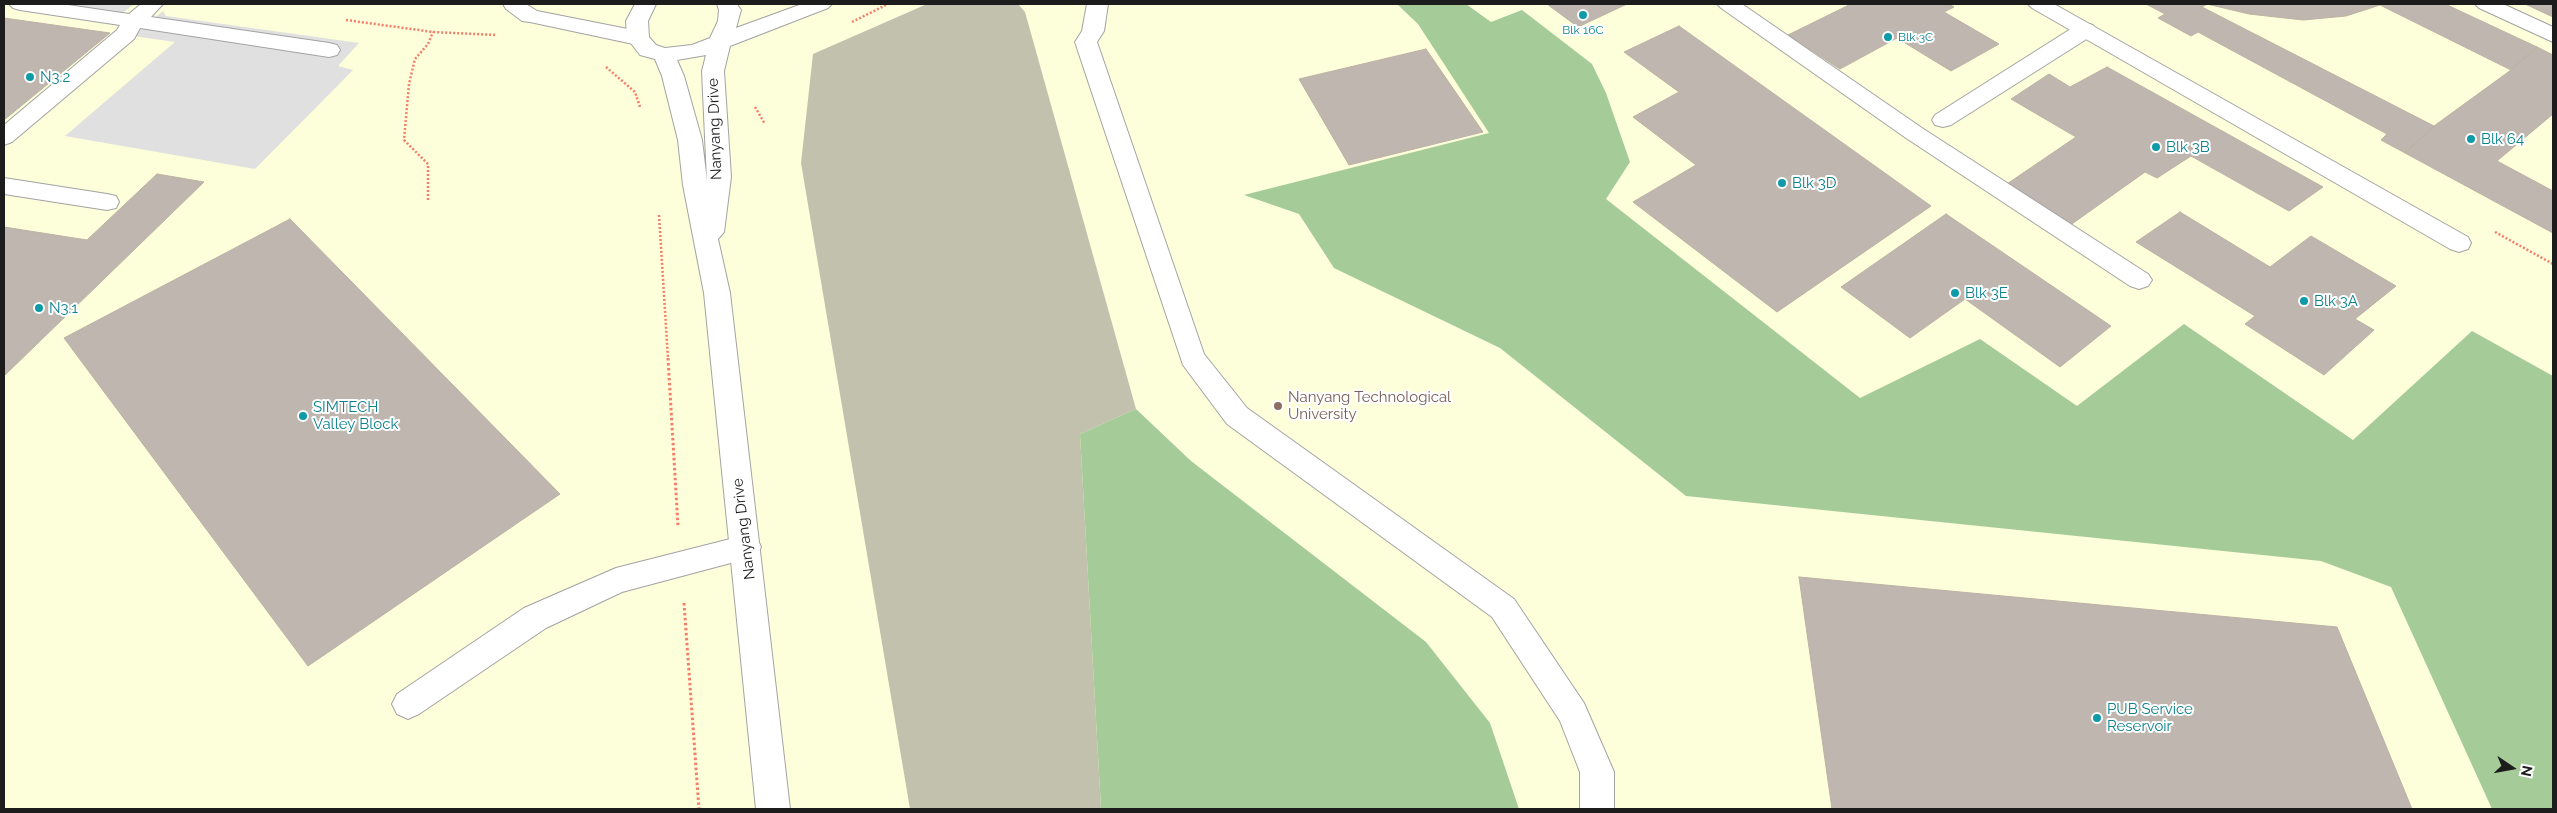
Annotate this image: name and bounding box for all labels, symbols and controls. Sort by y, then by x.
marker: Blk 16C [1577,9,1589,21]
place label: Blk 16C [1562,23,1604,37]
place label: Blk 3C [1898,30,1933,44]
marker: Blk 3C [1882,31,1894,43]
place label: N3.2 [40,68,70,86]
marker: N3.2 [24,71,36,83]
street label: Nanyang Drive [704,78,726,180]
place label: Blk 64 [2481,130,2524,148]
marker: Blk 64 [2465,133,2477,145]
place label: Blk 3B [2166,138,2210,156]
marker: Blk 3B [2150,141,2162,153]
place label: Blk 3D [1792,174,1837,192]
marker: Blk 3D [1776,177,1788,189]
place label: Blk 3E [1965,284,2008,302]
marker: Blk 3E [1949,287,1961,299]
place label: Blk 3A [2314,292,2358,310]
marker: Blk 3A [2298,295,2310,307]
place label: N3.1 [49,299,78,317]
marker: N3.1 [33,302,45,314]
place label: Nanyang Technological University [1288,388,1451,423]
place label: SIMTECH Valley Block [313,398,398,433]
marker: Nanyang Technological University [1272,400,1284,412]
marker: SIMTECH Valley Block [297,410,309,422]
street label: Nanyang Drive [729,477,759,581]
place label: PUB Service Reservoir [2107,700,2193,735]
marker: PUB Service Reservoir [2091,712,2103,724]
north arrow [2487,743,2537,793]
text: N [2518,764,2536,778]

